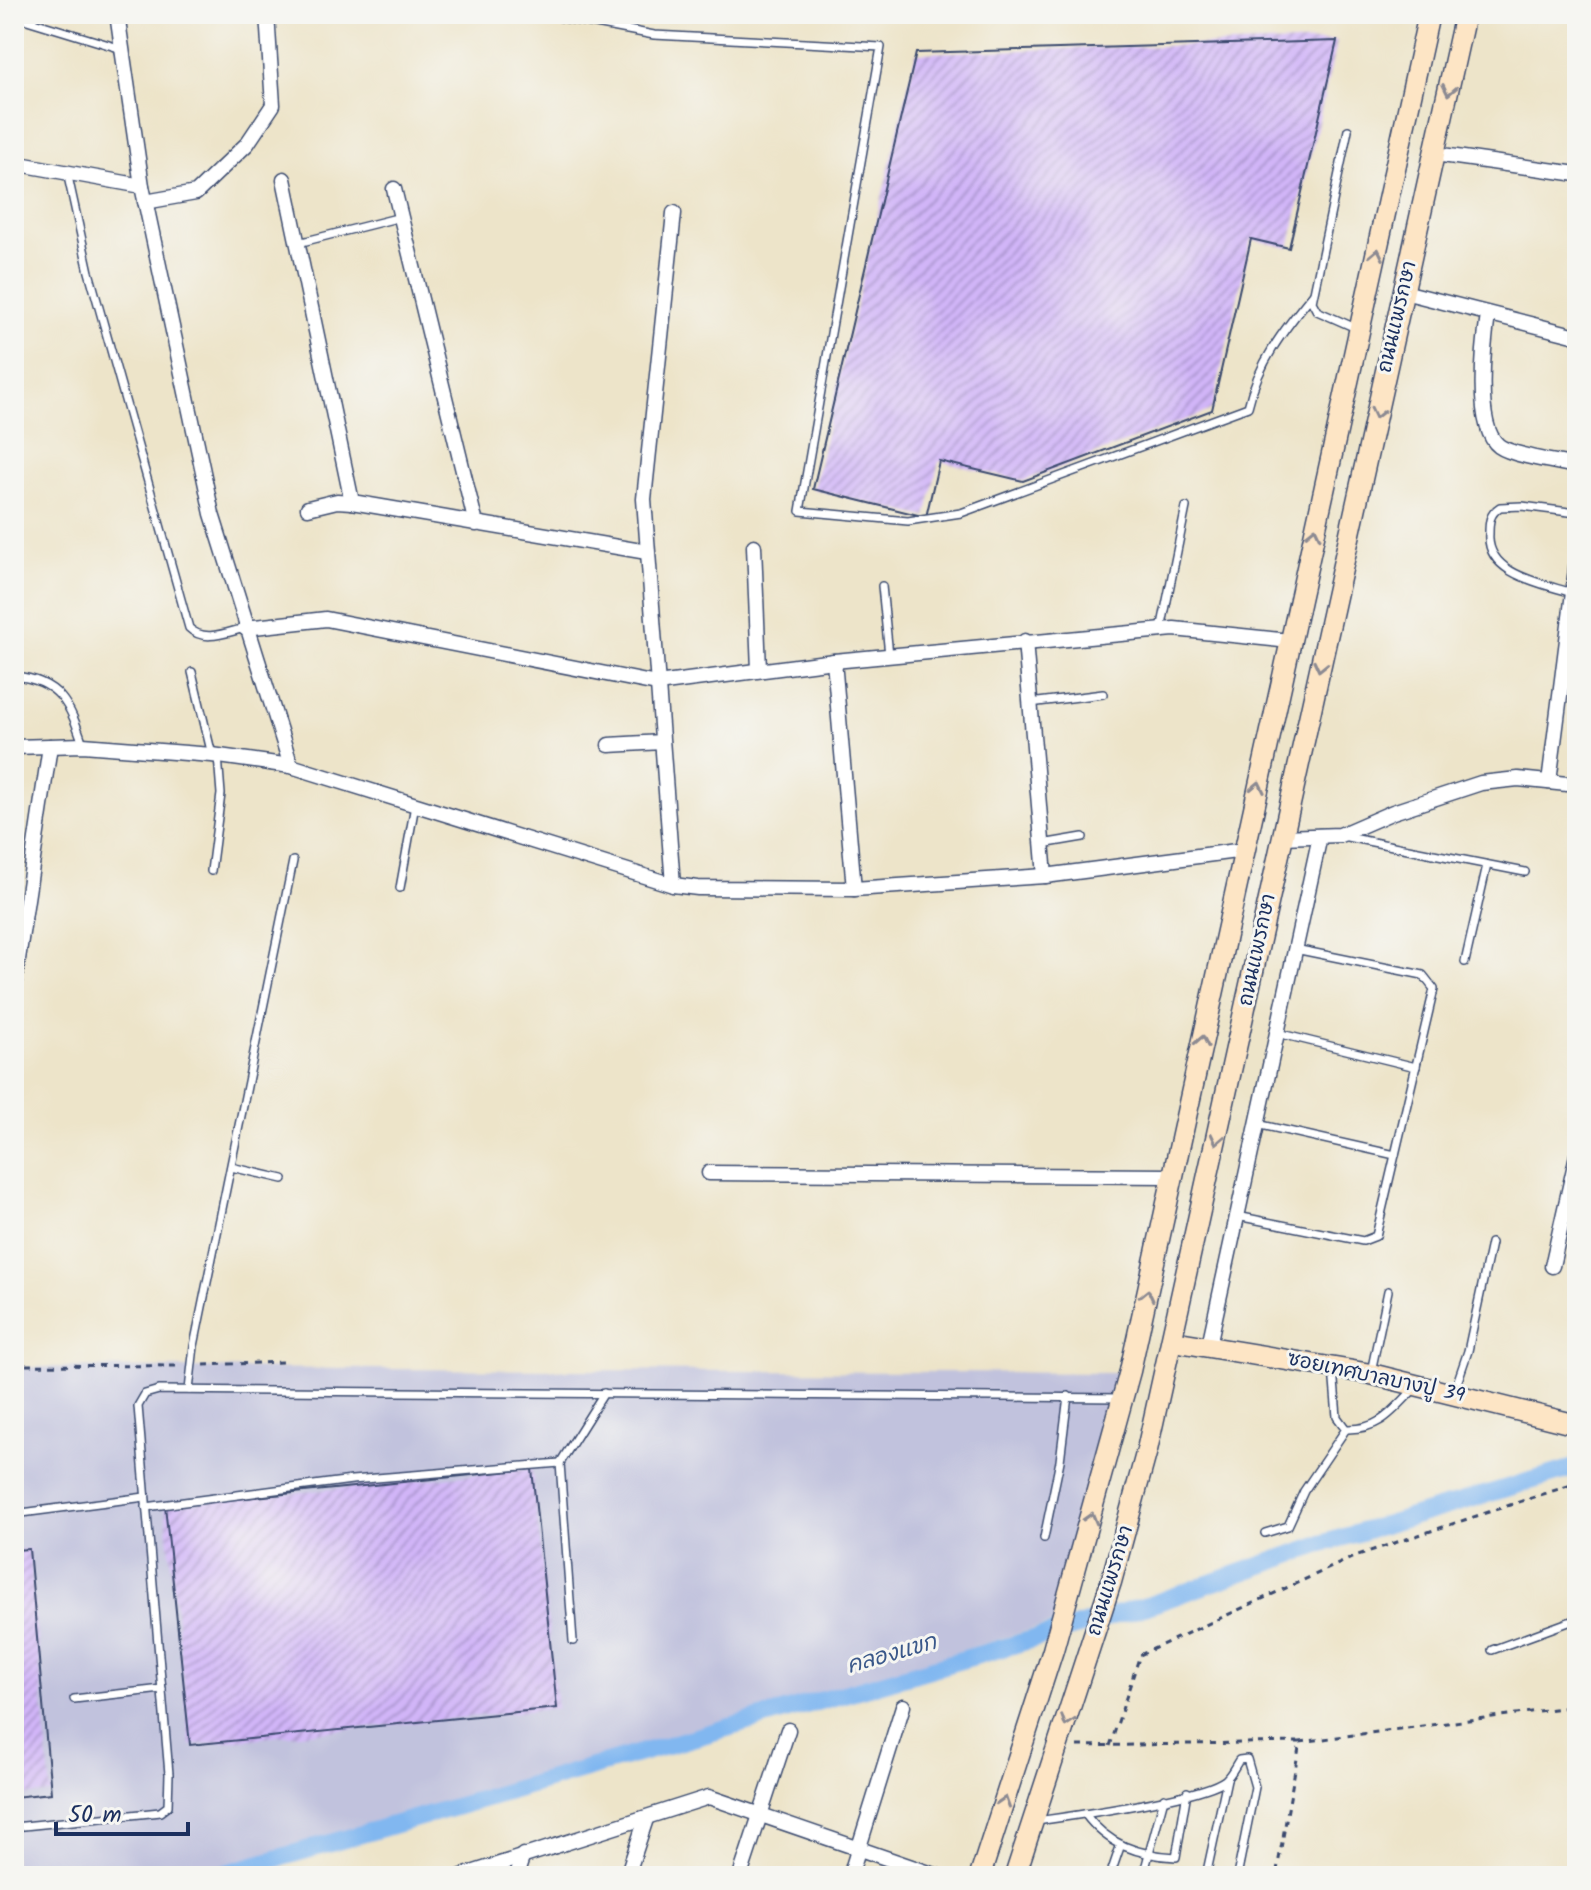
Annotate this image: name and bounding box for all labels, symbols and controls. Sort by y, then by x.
one-way arrow [1441,83,1458,97]
one-way arrow [1368,247,1385,261]
street label: ถนนแพรกษา [1370,258,1426,376]
one-way arrow [1369,405,1386,419]
one-way arrow [1305,527,1322,541]
one-way arrow [1312,659,1329,673]
one-way arrow [1249,781,1266,794]
street label: ถนนแพรกษา [1230,891,1286,1009]
one-way arrow [1193,1035,1210,1048]
one-way arrow [1209,1132,1226,1145]
one-way arrow [1138,1289,1155,1302]
street label: ซอยเทศบาลบางปู 39 [1284,1344,1468,1412]
one-way arrow [1082,1512,1098,1526]
street label: ถนนแพรกษา [1079,1522,1143,1640]
water label: คลองแขก [843,1625,943,1685]
one-way arrow [1061,1713,1077,1727]
scale bar [56,1786,188,1836]
one-way arrow [995,1795,1011,1809]
text: 50 m [68,1796,122,1835]

